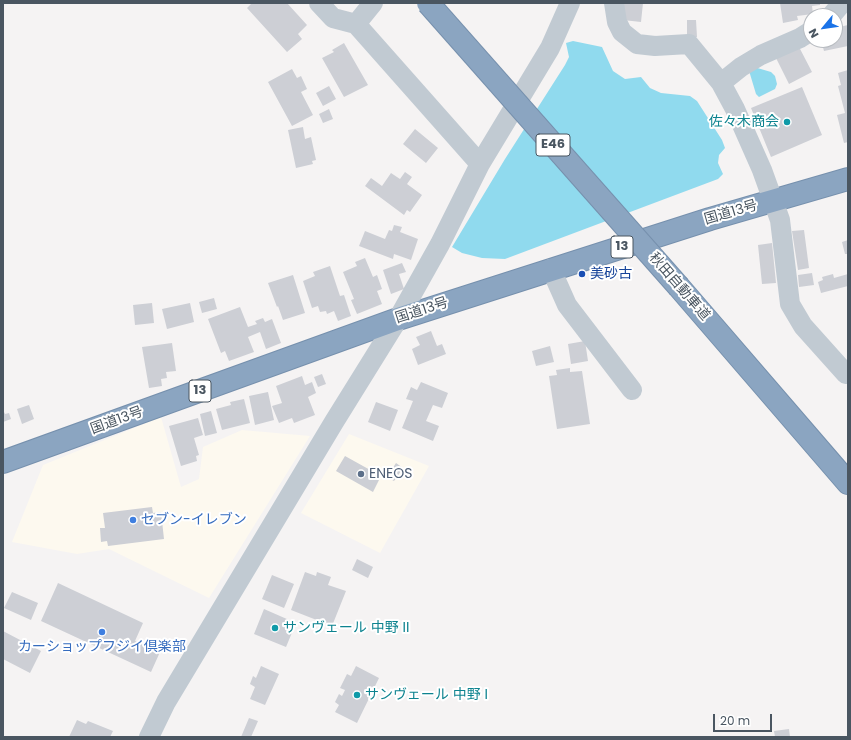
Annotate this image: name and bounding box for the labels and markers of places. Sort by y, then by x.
place label: 佐々木商会 [709,114,779,130]
marker: 佐々木商会 [782,117,792,127]
place label: 美砂古 [590,266,632,282]
marker: 美砂古 [577,269,587,279]
place label: ENEOS [369,466,412,482]
marker: ENEOS [356,469,366,479]
place label: セブン-イレブン [141,512,247,528]
marker: セブン-イレブン [128,515,138,525]
place label: サンヴェール 中野 II [283,620,409,636]
marker: サンヴェール 中野 II [270,623,280,633]
marker: カーショップフジイ倶楽部 [97,627,107,637]
place label: カーショップフジイ倶楽部 [18,639,186,655]
place label: サンヴェール 中野 I [365,687,488,703]
marker: サンヴェール 中野 I [352,690,362,700]

